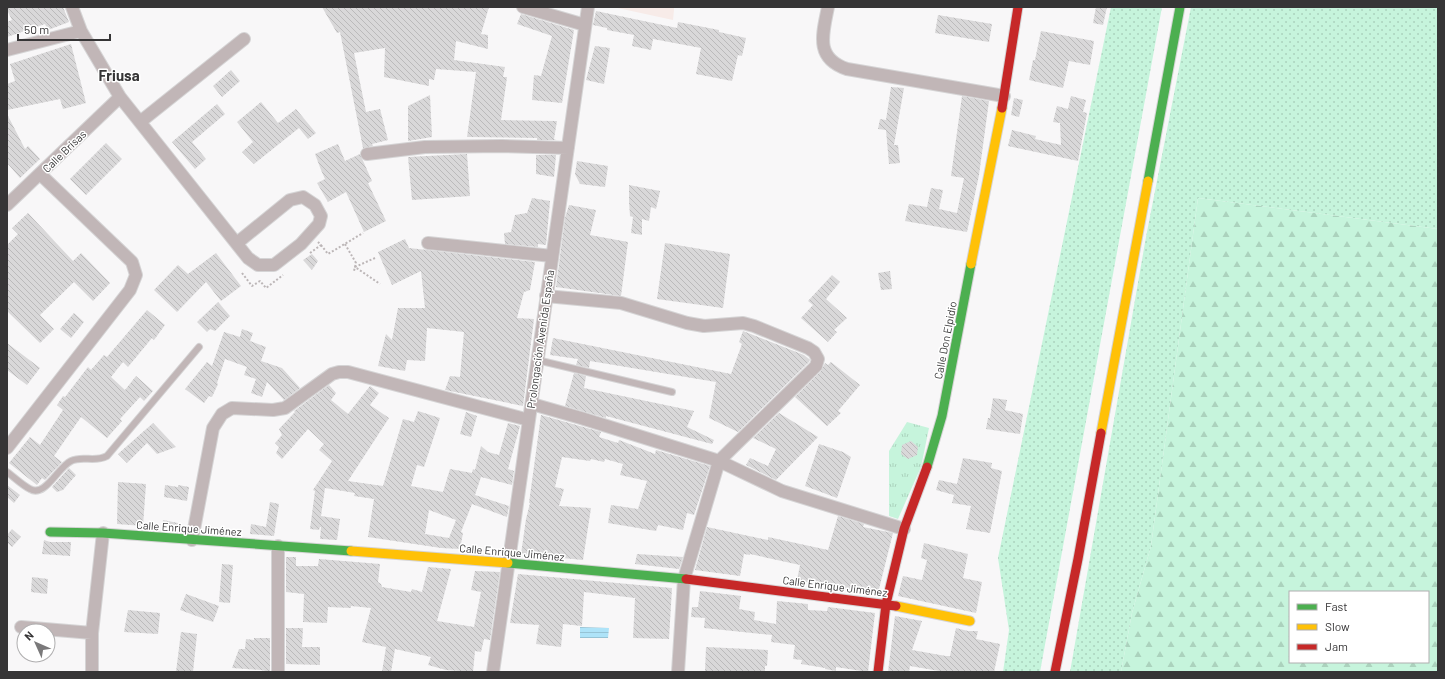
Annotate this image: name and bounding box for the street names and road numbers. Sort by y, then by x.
street label: Calle Brisas [40,127,88,175]
street label: Prolongación Avenida España [524,269,556,409]
street label: Calle Don Elpidio [931,300,959,380]
street label: Calle Enrique Jiménez [136,518,242,538]
street label: Calle Enrique Jiménez [459,541,565,563]
street label: Calle Enrique Jiménez [782,573,888,599]

